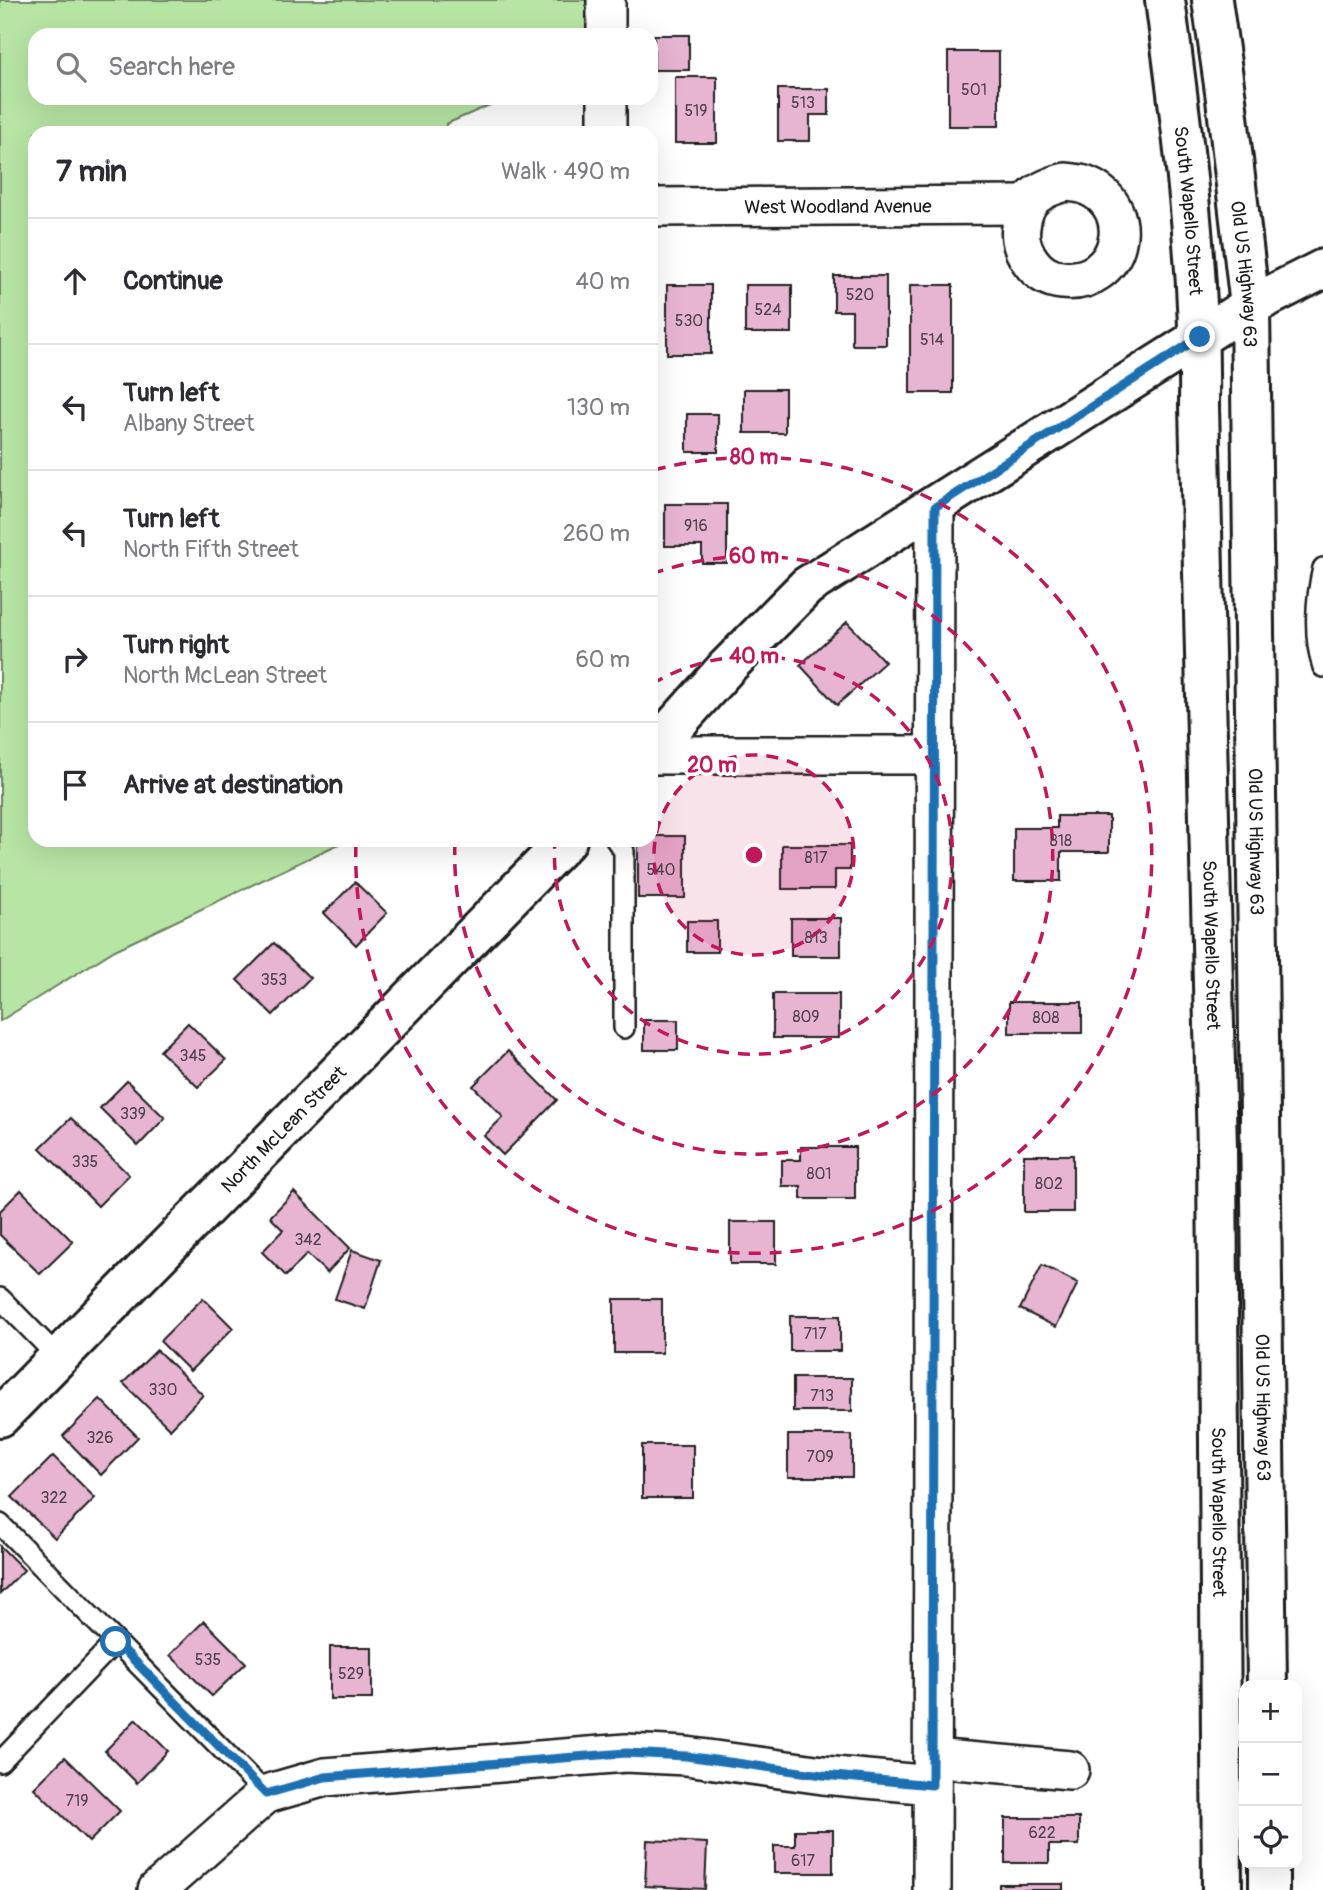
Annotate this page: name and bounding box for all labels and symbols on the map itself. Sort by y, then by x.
house number: 501 [961,80,987,100]
house number: 513 [791,93,815,113]
house number: 519 [684,101,708,121]
street label: South Wapello Street [1168,125,1208,296]
street label: West Woodland Avenue [744,194,932,220]
street label: Old US Highway 63 [1225,199,1262,348]
house number: 520 [846,285,874,305]
house number: 524 [755,300,781,320]
house number: 530 [675,311,703,331]
route end [1184,321,1215,352]
house number: 514 [920,330,944,350]
text: 80 m [730,444,778,471]
house number: 916 [684,516,708,536]
text: 60 m [729,543,779,570]
text: 40 m [729,643,779,670]
text: 20 m [687,752,737,779]
street label: Old US Highway 63 [1243,768,1269,916]
house number: 818 [1050,831,1072,851]
centre of rings [742,843,766,867]
house number: 817 [805,848,828,868]
house number: 540 [647,860,676,880]
street label: South Wapello Street [1197,860,1225,1031]
house number: 813 [804,928,828,948]
house number: 353 [261,970,287,990]
house number: 809 [792,1007,820,1027]
house number: 808 [1032,1008,1060,1028]
house number: 345 [180,1046,206,1066]
street label: North McLean Street [216,1061,352,1198]
house number: 339 [120,1104,146,1124]
house number: 335 [72,1152,98,1172]
house number: 801 [806,1164,832,1184]
house number: 802 [1035,1174,1063,1194]
house number: 342 [294,1230,322,1250]
house number: 717 [803,1324,827,1344]
street label: Old US Highway 63 [1250,1334,1275,1481]
house number: 330 [149,1380,177,1400]
house number: 713 [810,1386,834,1406]
street label: South Wapello Street [1206,1427,1231,1597]
house number: 326 [86,1428,114,1448]
house number: 709 [806,1447,834,1467]
house number: 322 [41,1488,67,1508]
route start [100,1626,131,1657]
house number: 535 [195,1650,221,1670]
house number: 529 [338,1664,364,1684]
house number: 719 [66,1791,88,1811]
house number: 622 [1028,1823,1056,1843]
house number: 617 [791,1851,816,1871]

